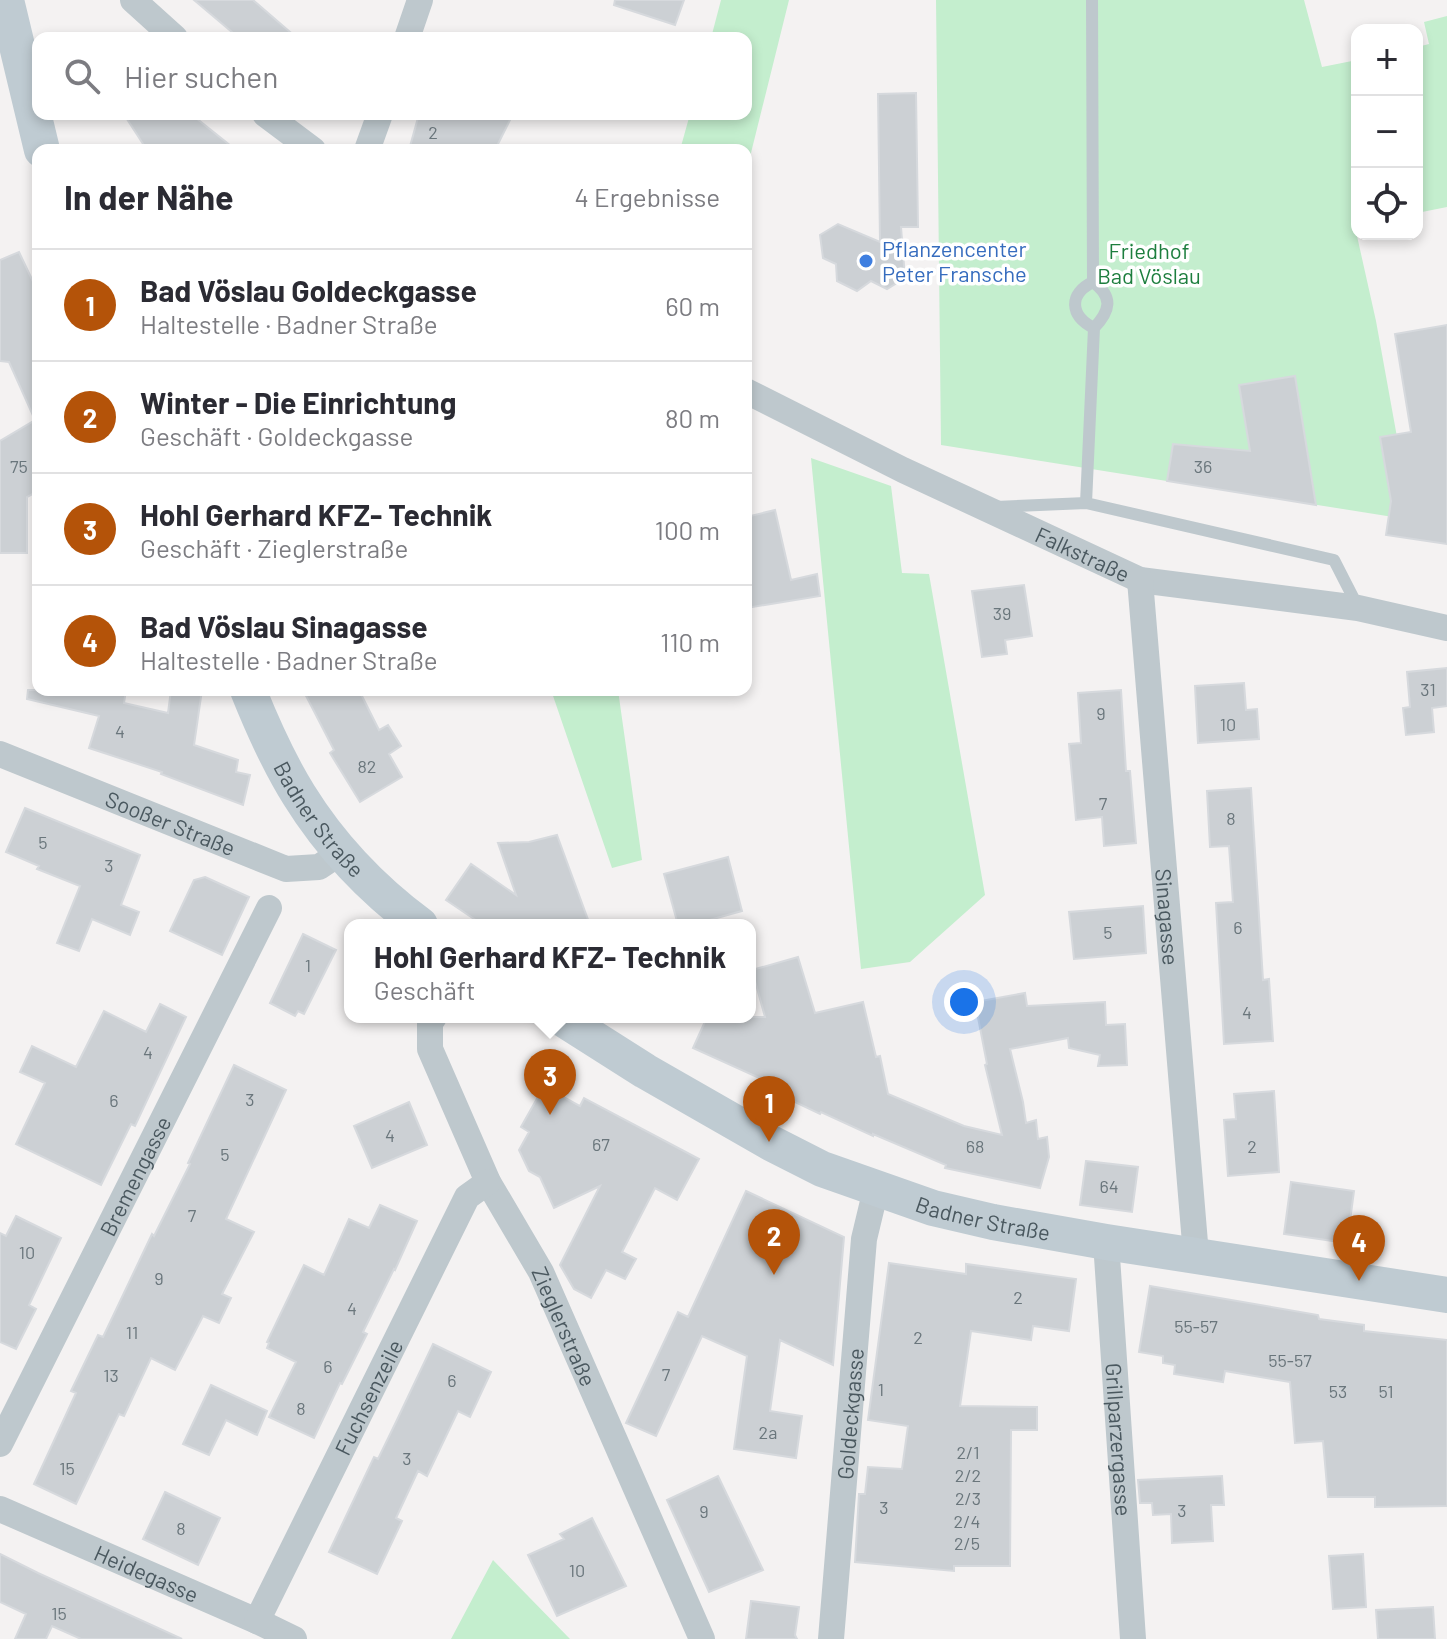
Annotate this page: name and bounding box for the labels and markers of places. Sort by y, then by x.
place label: Pflanzencenter Peter Fransche [882,235,1027,286]
marker: Pflanzencenter Peter Fransche [857,252,875,270]
pin: 3 [524,1049,576,1115]
pin: 1 [743,1076,795,1142]
pin: 2 [748,1209,800,1275]
pin: 4 [1333,1215,1385,1281]

